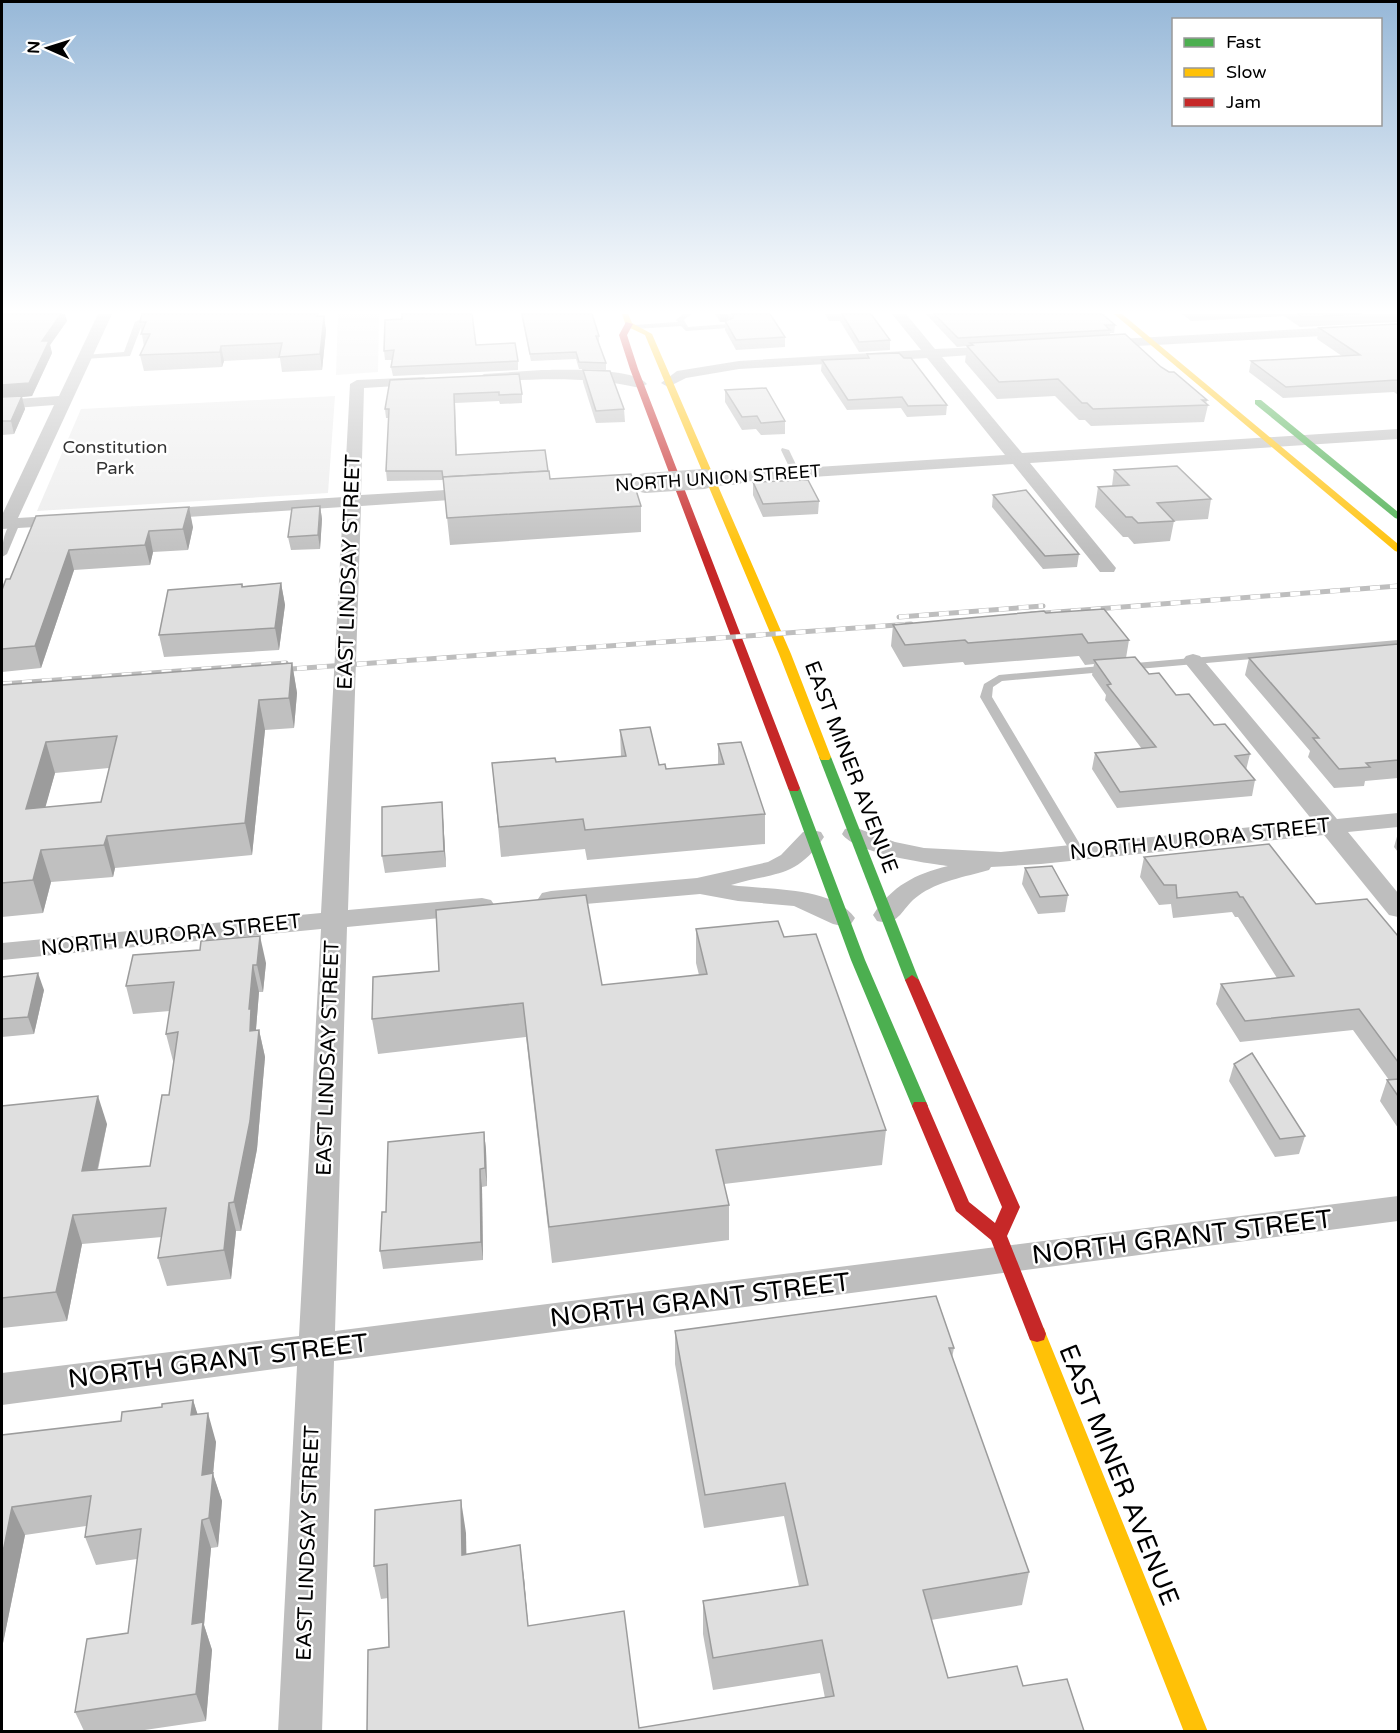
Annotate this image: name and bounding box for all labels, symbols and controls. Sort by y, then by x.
north arrow [18,18,78,78]
legend [1172,18,1382,126]
text: Fast [1226,31,1261,53]
text: N [24,40,44,54]
text: Slow [1226,61,1267,83]
text: Jam [1226,91,1261,113]
park label: Constitution Park [62,436,168,479]
street label: EAST LINDSAY STREET [332,453,366,690]
street label: NORTH UNION STREET [614,460,822,496]
street label: EAST MINER AVENUE [799,657,903,877]
street label: NORTH AURORA STREET [1069,813,1332,865]
street label: NORTH AURORA STREET [40,909,303,961]
street label: EAST LINDSAY STREET [311,939,345,1176]
street label: NORTH GRANT STREET [1030,1203,1334,1271]
street label: NORTH GRANT STREET [548,1266,852,1334]
street label: NORTH GRANT STREET [66,1327,370,1395]
street label: EAST MINER AVENUE [1052,1340,1186,1610]
street label: EAST LINDSAY STREET [291,1424,325,1661]

